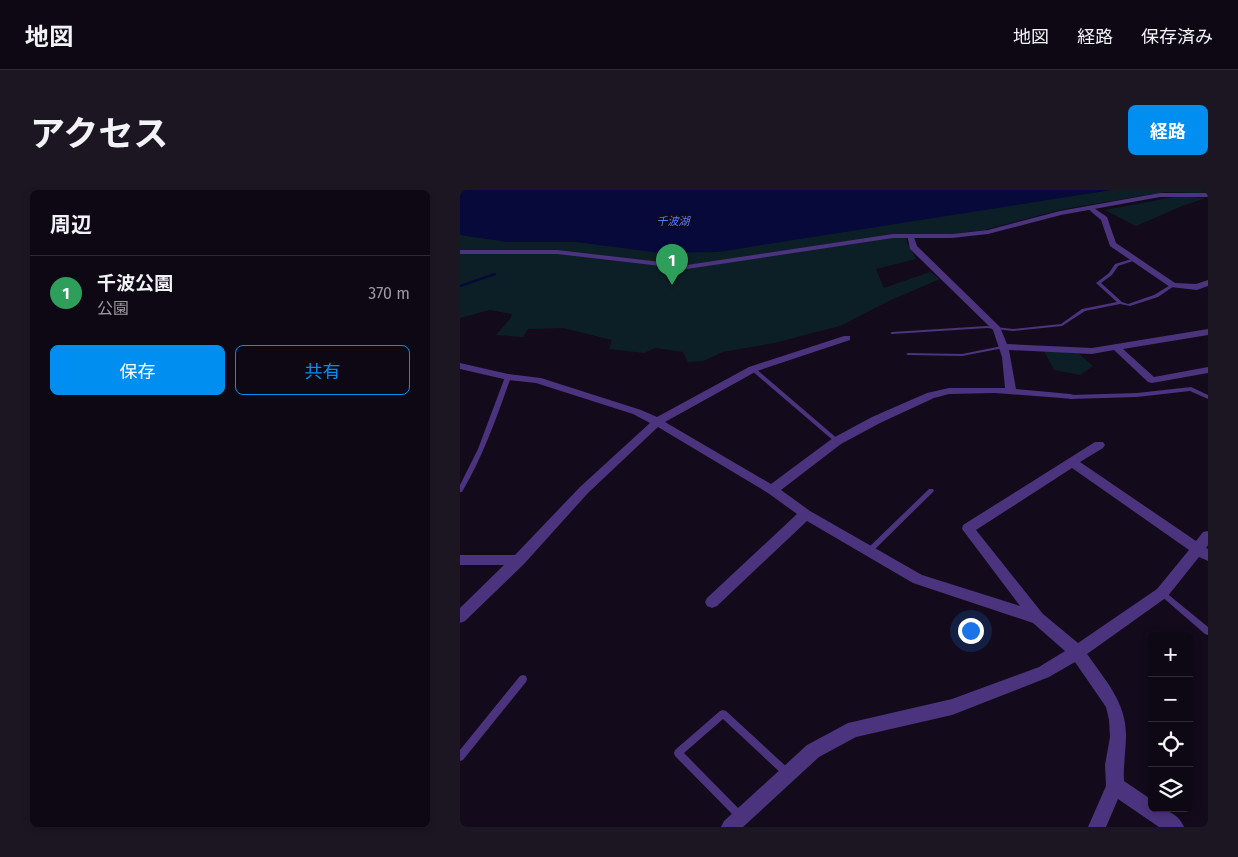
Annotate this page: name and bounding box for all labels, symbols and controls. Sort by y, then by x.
text: 地図 [25,23,73,51]
text: 地図 [1013,26,1049,48]
text: 経路 [1077,26,1113,48]
text: 保存済み [1141,26,1213,48]
button: 経路 [1128,105,1208,155]
text: アクセス [30,113,168,155]
text: 周辺 [50,212,92,238]
water label: 千波湖 [657,215,691,228]
pin: 1 [656,244,688,285]
text: 千波公園 [97,272,173,295]
text: 1 [62,284,70,303]
text: 370 m [368,284,410,303]
text: 公園 [97,299,129,318]
button: 保存 [50,345,225,395]
button: 共有 [235,345,410,395]
your location [958,618,984,644]
map controls [1148,632,1193,812]
button: + [1148,632,1193,677]
button: − [1148,677,1193,722]
button: locate [1148,722,1193,767]
button: layers [1148,767,1193,812]

